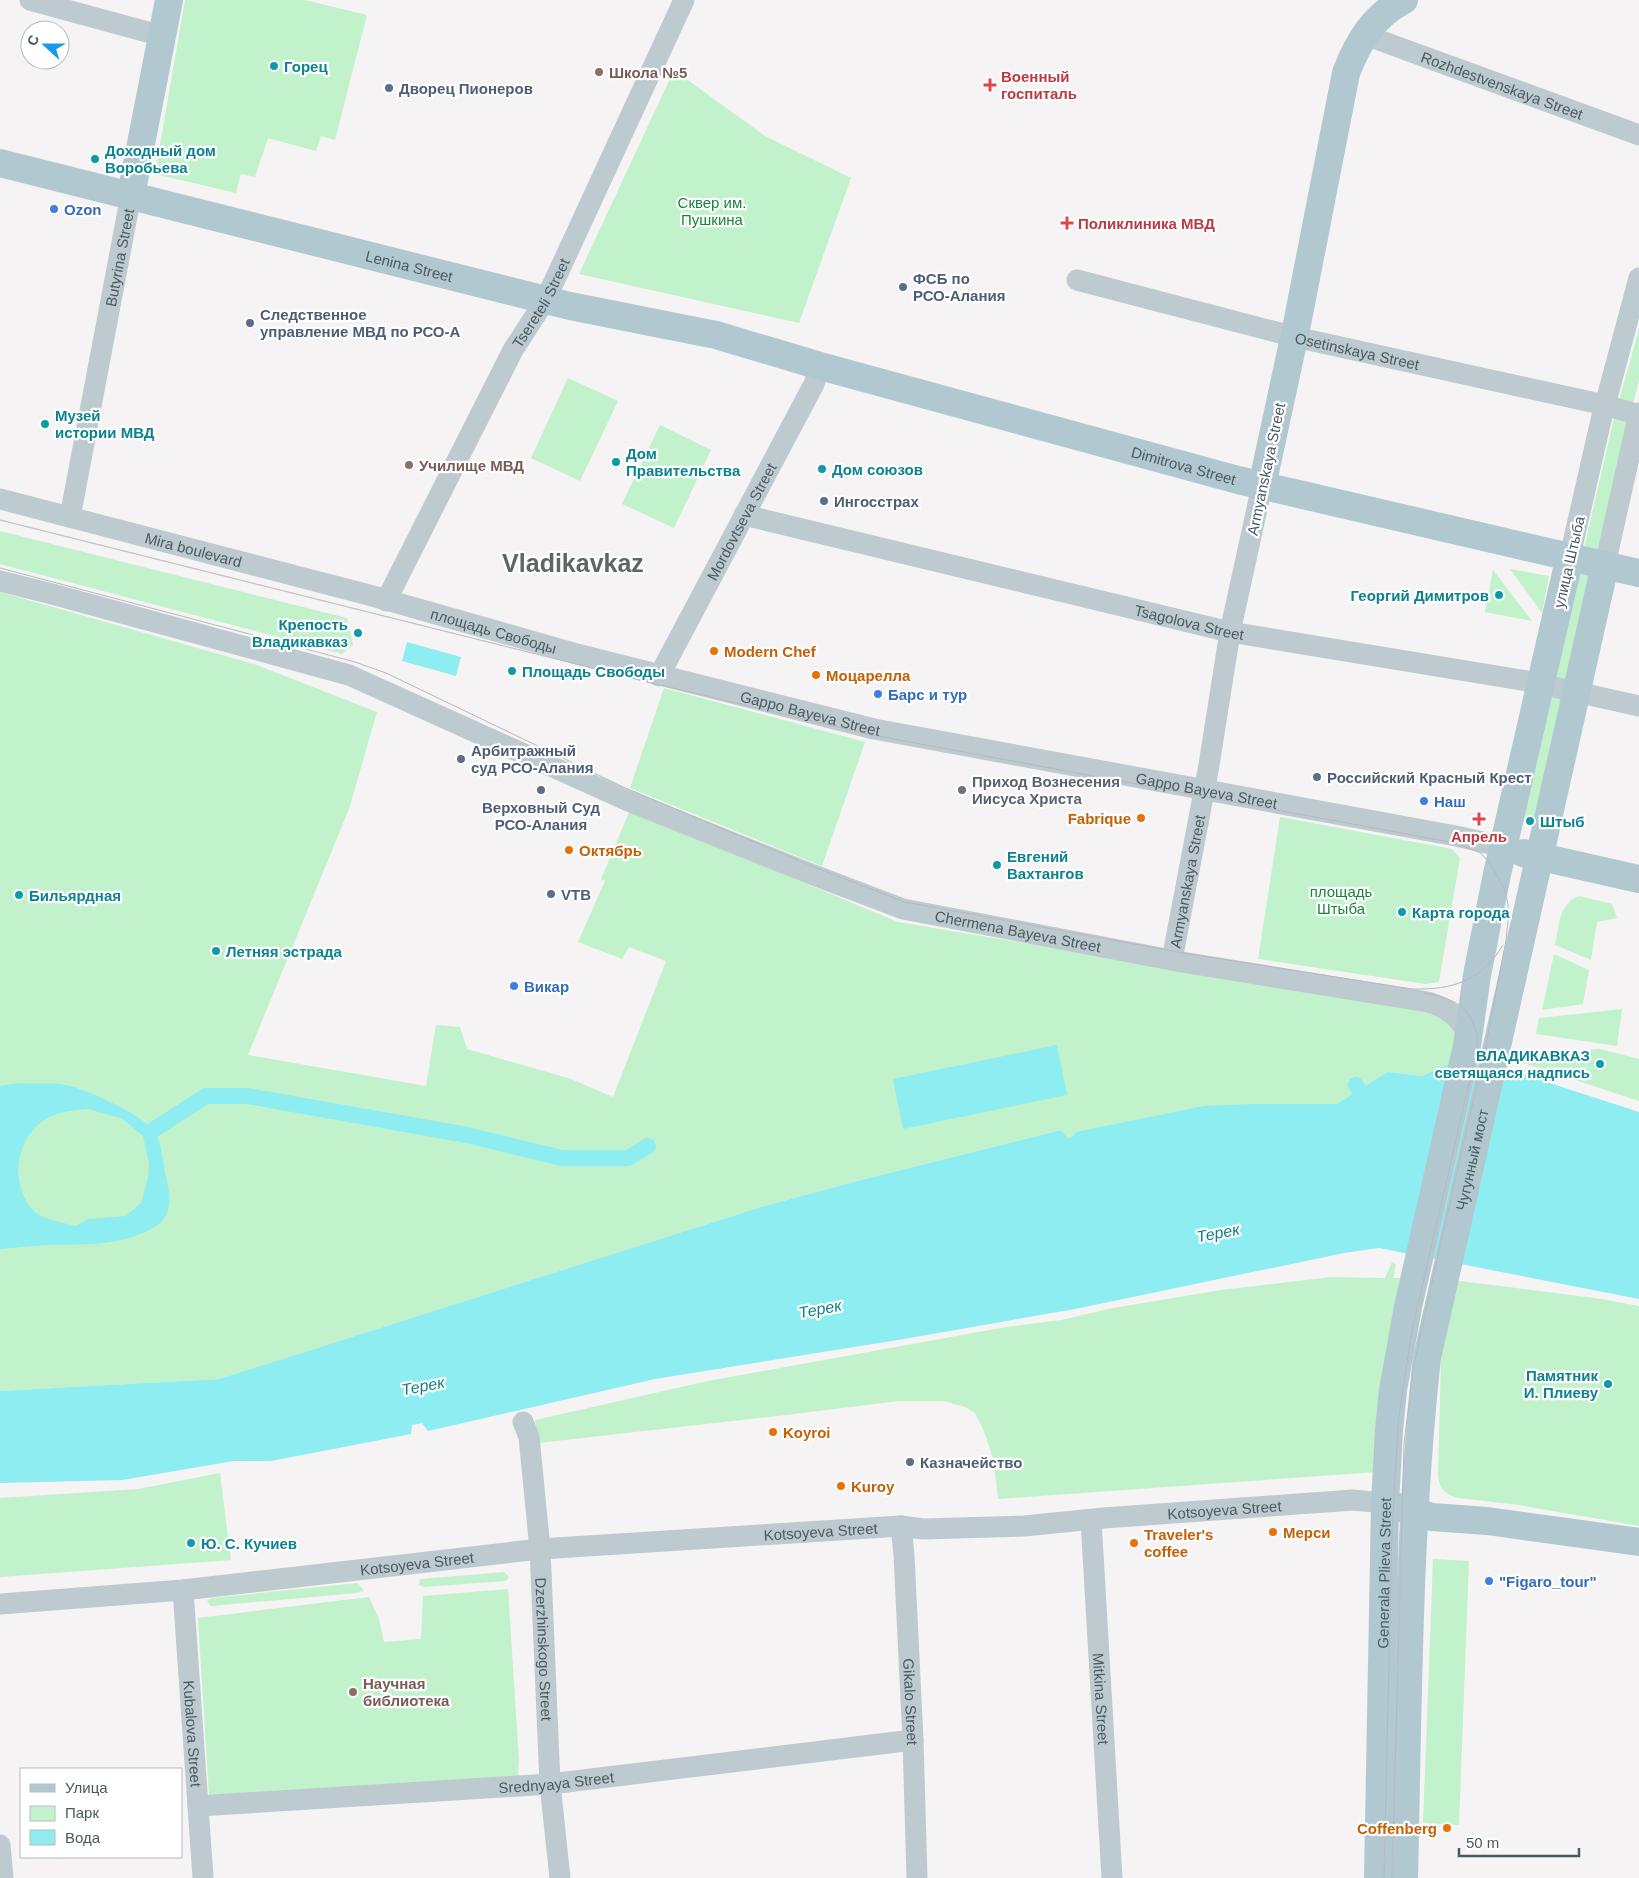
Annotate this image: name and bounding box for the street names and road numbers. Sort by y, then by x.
street label: Rozhdestvenskaya Street [1419,48,1586,123]
street label: Butyrina Street [102,206,137,308]
street label: Lenina Street [364,247,455,285]
street label: Tsereteli Street [508,255,573,351]
street label: Osetinskaya Street [1293,329,1422,373]
street label: Armyanskaya Street [1244,400,1289,537]
street label: Dimitrova Street [1130,443,1239,488]
street label: Mordovtseva Street [703,459,779,583]
street label: улица Штыба [1550,514,1588,609]
street label: Mira boulevard [143,529,244,570]
street label: Tsagolova Street [1133,601,1246,643]
street label: площадь Свободы [429,604,559,656]
street label: Gappo Bayeva Street [739,687,882,739]
street label: Gappo Bayeva Street [1135,769,1280,812]
street label: Armyanskaya Street [1166,813,1208,949]
street label: Chermena Bayeva Street [934,907,1103,955]
street label: Чугунный мост [1452,1107,1491,1212]
street label: Generala Plieva Street [1374,1496,1394,1649]
street label: Kotsoyeva Street [1167,1497,1283,1522]
street label: Kotsoyeva Street [763,1519,879,1543]
street label: Kotsoyeva Street [359,1548,475,1578]
street label: Dzerzhinskogo Street [533,1577,556,1722]
street label: Mitkina Street [1090,1652,1113,1746]
street label: Gikalo Street [901,1658,922,1746]
street label: Kubalova Street [181,1680,205,1788]
street label: Srednyaya Street [498,1768,616,1796]

